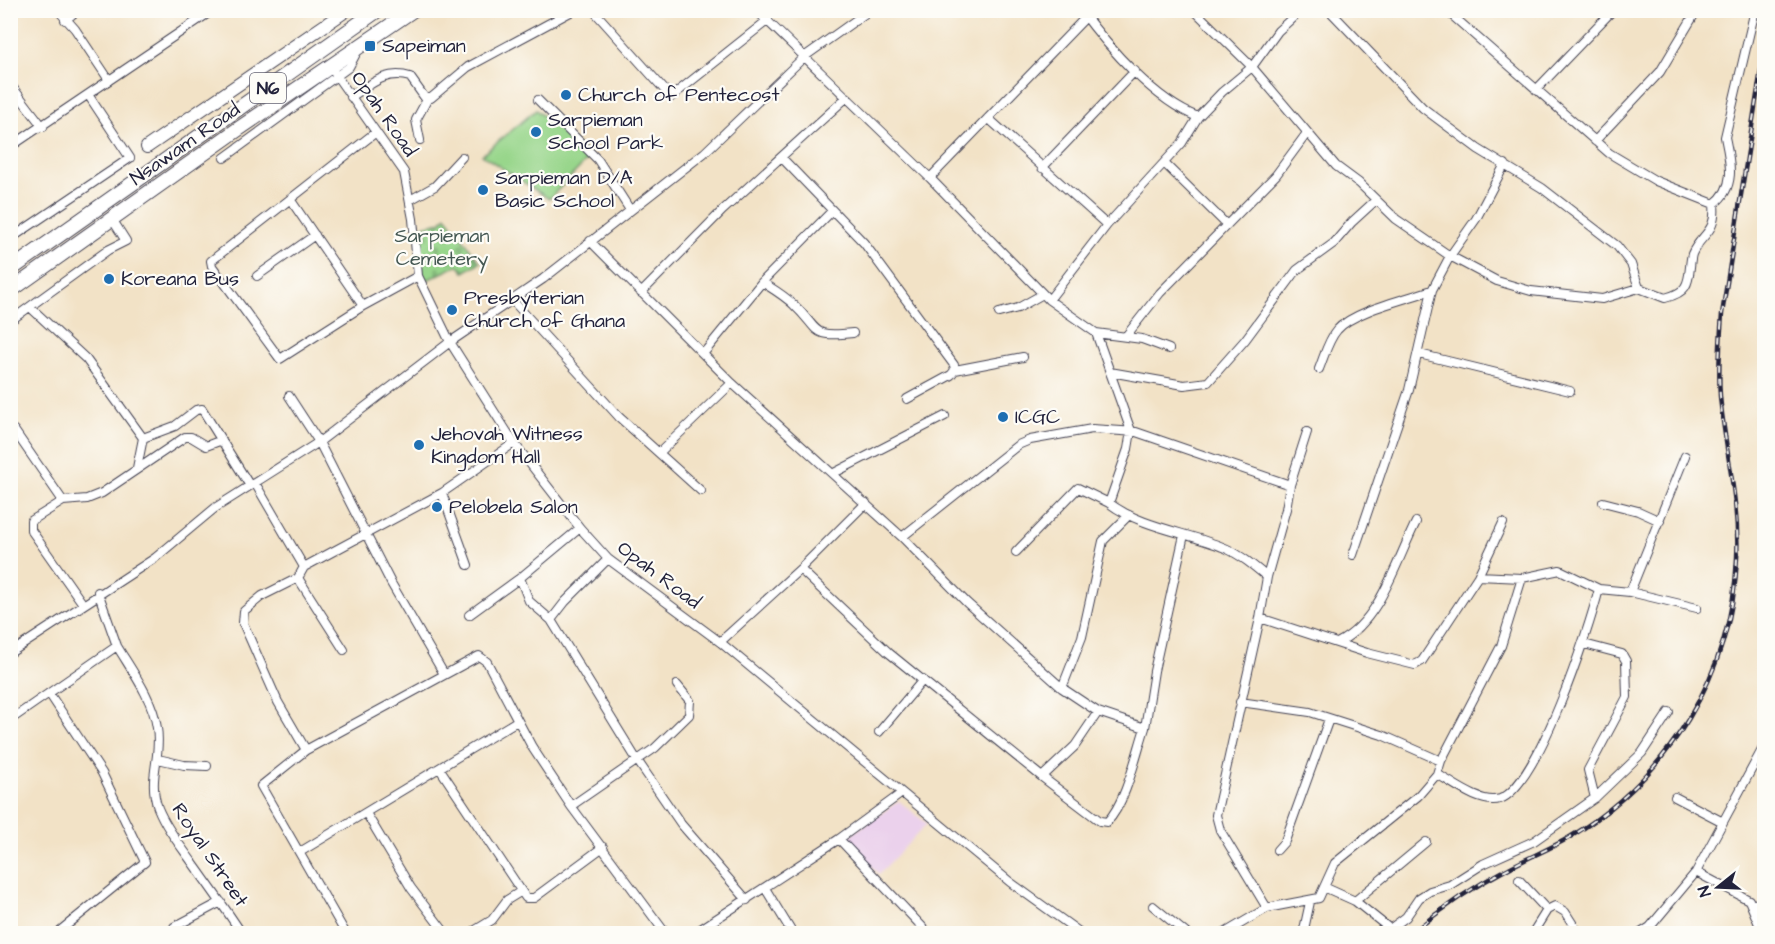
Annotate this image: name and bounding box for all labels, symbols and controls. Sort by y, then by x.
place label: Sapeiman [382,32,466,60]
marker: Sapeiman [363,39,377,53]
street label: Opah Road [344,66,424,162]
road number: N6 [250,73,286,103]
place label: Church of Pentecost [578,81,779,109]
marker: Church of Pentecost [559,88,573,102]
street label: Nsawam Road [124,96,246,192]
place label: Sarpieman School Park [548,106,663,157]
marker: Sarpieman School Park [529,125,543,139]
place label: Sarpieman D/A Basic School [495,164,633,215]
marker: Sarpieman D/A Basic School [476,183,490,197]
park label: Sarpieman Cemetery [395,222,489,274]
place label: Koreana Bus [121,265,239,293]
marker: Koreana Bus [102,272,116,286]
place label: Presbyterian Church of Ghana [464,284,625,335]
marker: Presbyterian Church of Ghana [445,303,459,317]
place label: ICGC [1015,403,1060,431]
marker: ICGC [996,410,1010,424]
place label: Jehovah Witness Kingdom Hall [431,420,583,472]
marker: Jehovah Witness Kingdom Hall [412,438,426,452]
place label: Pelobela Salon [449,493,578,521]
marker: Pelobela Salon [430,500,444,514]
street label: Opah Road [611,534,707,616]
street label: Royal Street [164,798,255,913]
north arrow [1688,857,1748,917]
text: N [1693,883,1717,899]

